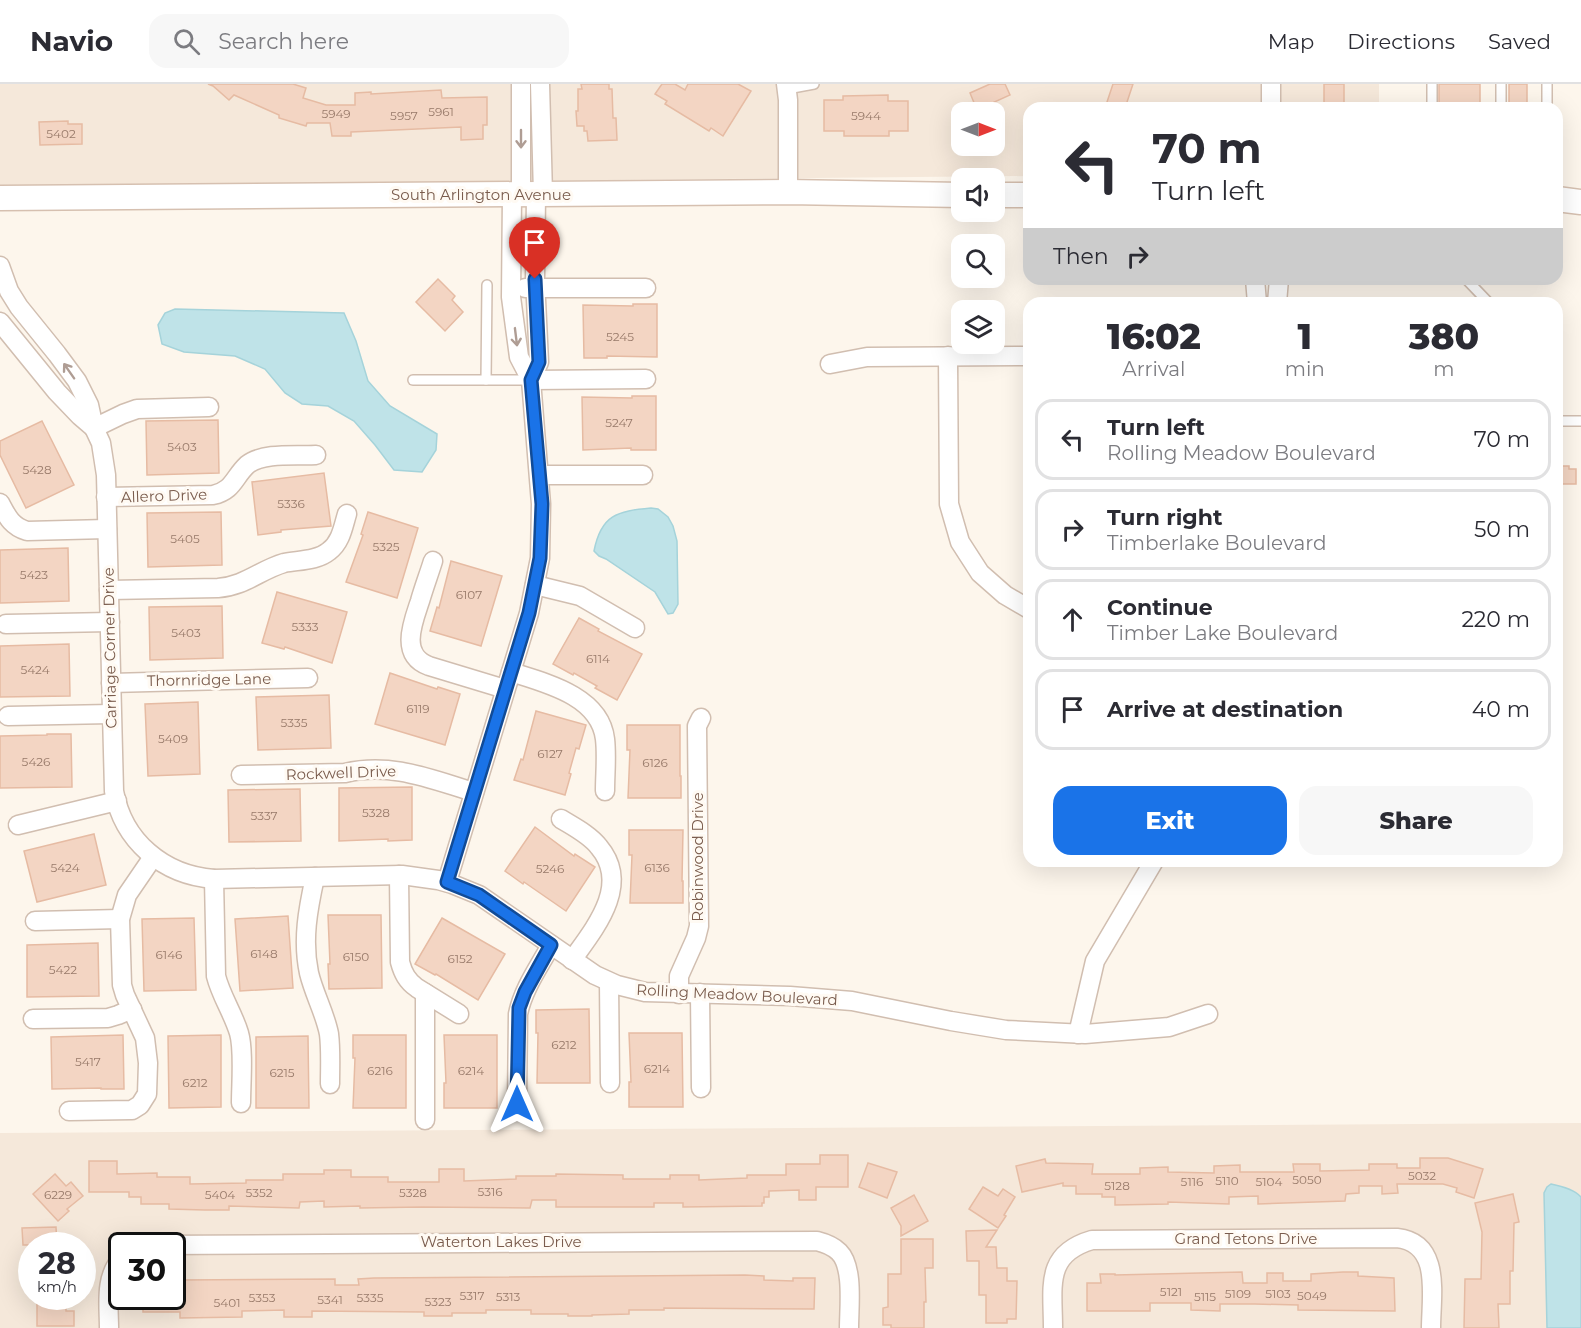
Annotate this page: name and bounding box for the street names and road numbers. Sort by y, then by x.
street label: South Arlington Avenue [391,185,571,204]
street label: Allero Drive [121,484,207,507]
street label: Carriage Corner Drive [99,567,120,729]
street label: Thornridge Lane [147,669,271,690]
street label: Rockwell Drive [285,761,397,784]
street label: Robinwood Drive [688,792,707,922]
street label: Rolling Meadow Boulevard [636,980,838,1009]
street label: Grand Tetons Drive [1175,1229,1317,1248]
street label: Waterton Lakes Drive [420,1232,582,1251]

